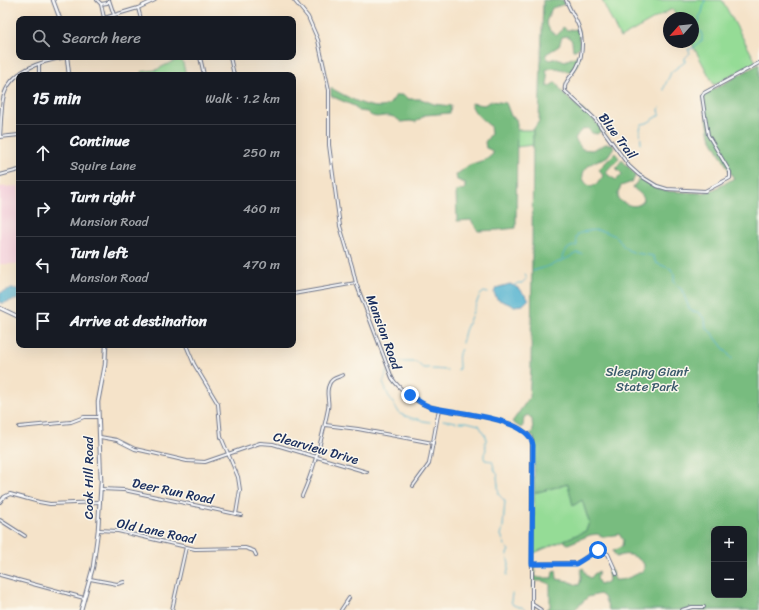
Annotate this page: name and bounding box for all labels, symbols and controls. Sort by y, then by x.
north arrow [663,12,699,48]
search box [16,16,296,60]
text: Search here [62,25,141,51]
icon: search [30,27,52,49]
text: 15 min [32,83,81,113]
text: Walk · 1.2 km [205,87,280,110]
street label: Blue Trail [593,108,644,165]
text: Continue [70,128,130,154]
text: 250 m [243,141,280,164]
icon: ahead [32,142,54,164]
text: Squire Lane [70,154,136,177]
text: Turn right [70,184,135,210]
text: 460 m [243,197,280,220]
icon: right [32,198,54,220]
text: Mansion Road [70,210,148,233]
text: Turn left [70,240,128,266]
text: 470 m [243,253,280,276]
icon: left [32,254,54,276]
text: Mansion Road [70,266,148,289]
street label: Mansion Road [360,291,409,374]
text: Arrive at destination [70,308,207,334]
icon: arrive [32,310,54,332]
park label: Sleeping Giant State Park [605,360,689,398]
route end [401,386,419,404]
street label: Clearview Drive [271,425,361,471]
street label: Cook Hill Road [77,435,100,519]
street label: Deer Run Road [130,471,217,511]
street label: Old Lane Road [115,511,199,551]
map controls [711,526,747,598]
button: + [711,526,747,562]
route start [589,541,607,559]
button: − [711,562,747,598]

